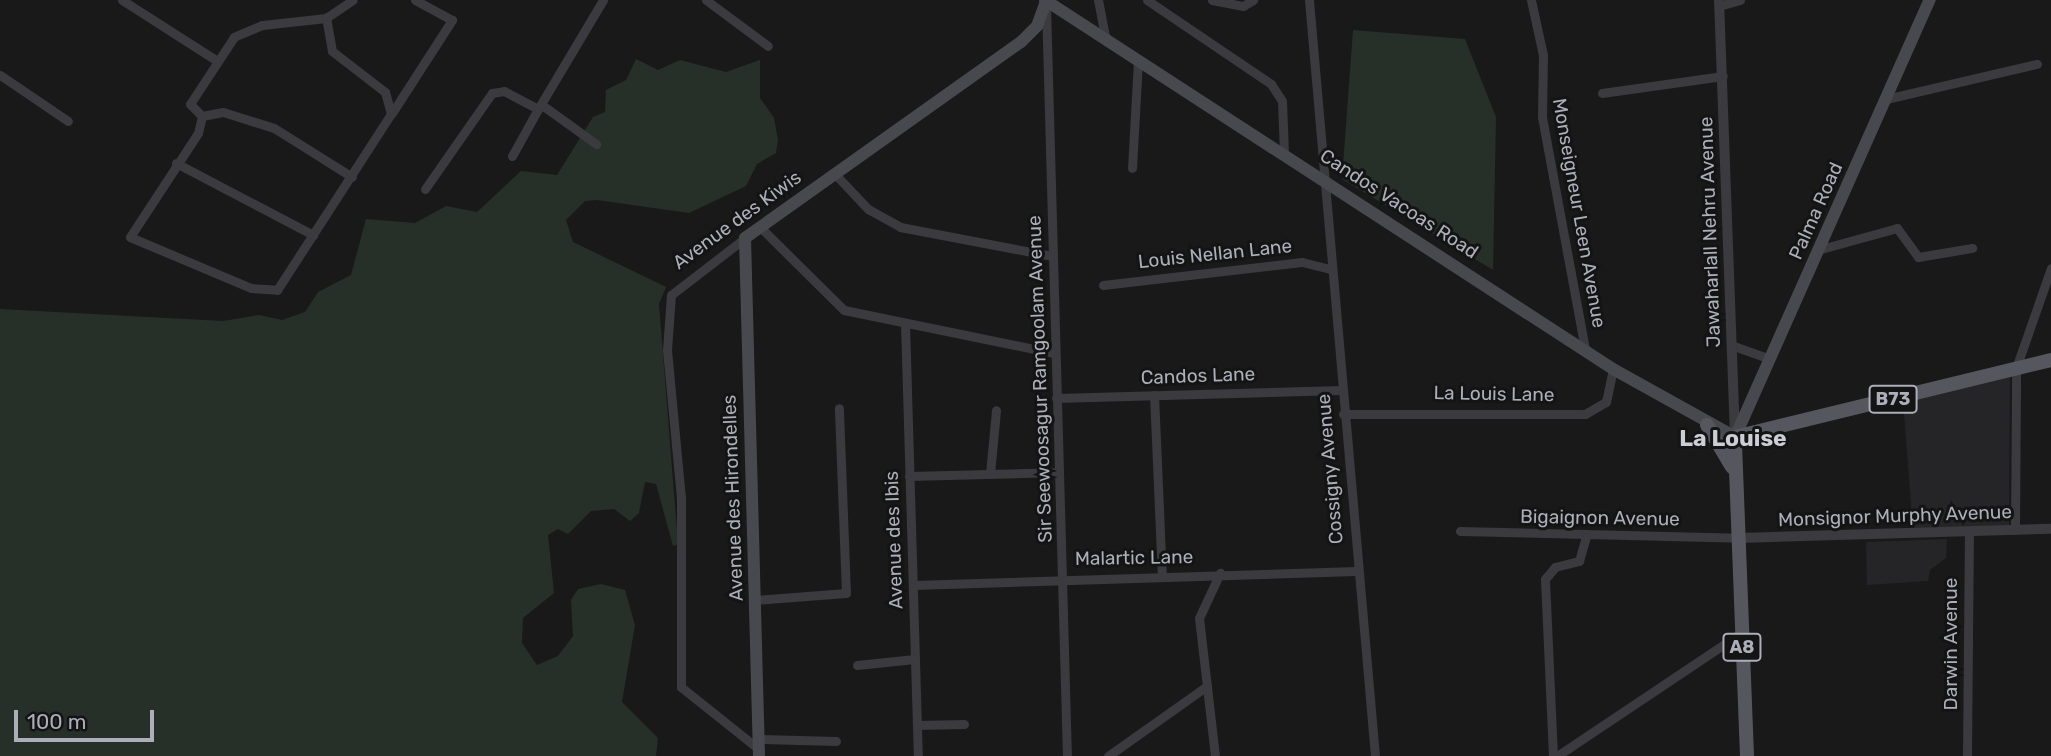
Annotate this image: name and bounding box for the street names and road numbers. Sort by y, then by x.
street label: Monseigneur Leen Avenue [1547,96,1611,330]
street label: Jawaharlall Nehru Avenue [1695,116,1725,348]
street label: Candos Vacoas Road [1315,144,1483,264]
street label: Palma Road [1784,159,1848,263]
street label: Avenue des Kiwis [668,166,806,274]
street label: Sir Seewoosagur Ramgoolam Avenue [1023,214,1057,544]
street label: Louis Nellan Lane [1137,235,1293,273]
street label: Candos Lane [1140,363,1256,389]
street label: La Louis Lane [1433,382,1555,406]
road number: B73 [1868,384,1918,414]
street label: Cossigny Avenue [1312,392,1348,546]
street label: Avenue des Hirondelles [718,394,748,602]
street label: Avenue des Ibis [880,471,908,609]
street label: Monsignor Murphy Avenue [1777,500,2013,532]
street label: Bigaignon Avenue [1520,505,1680,531]
street label: Malartic Lane [1075,546,1193,570]
street label: Darwin Avenue [1940,577,1962,711]
road number: A8 [1721,632,1763,662]

